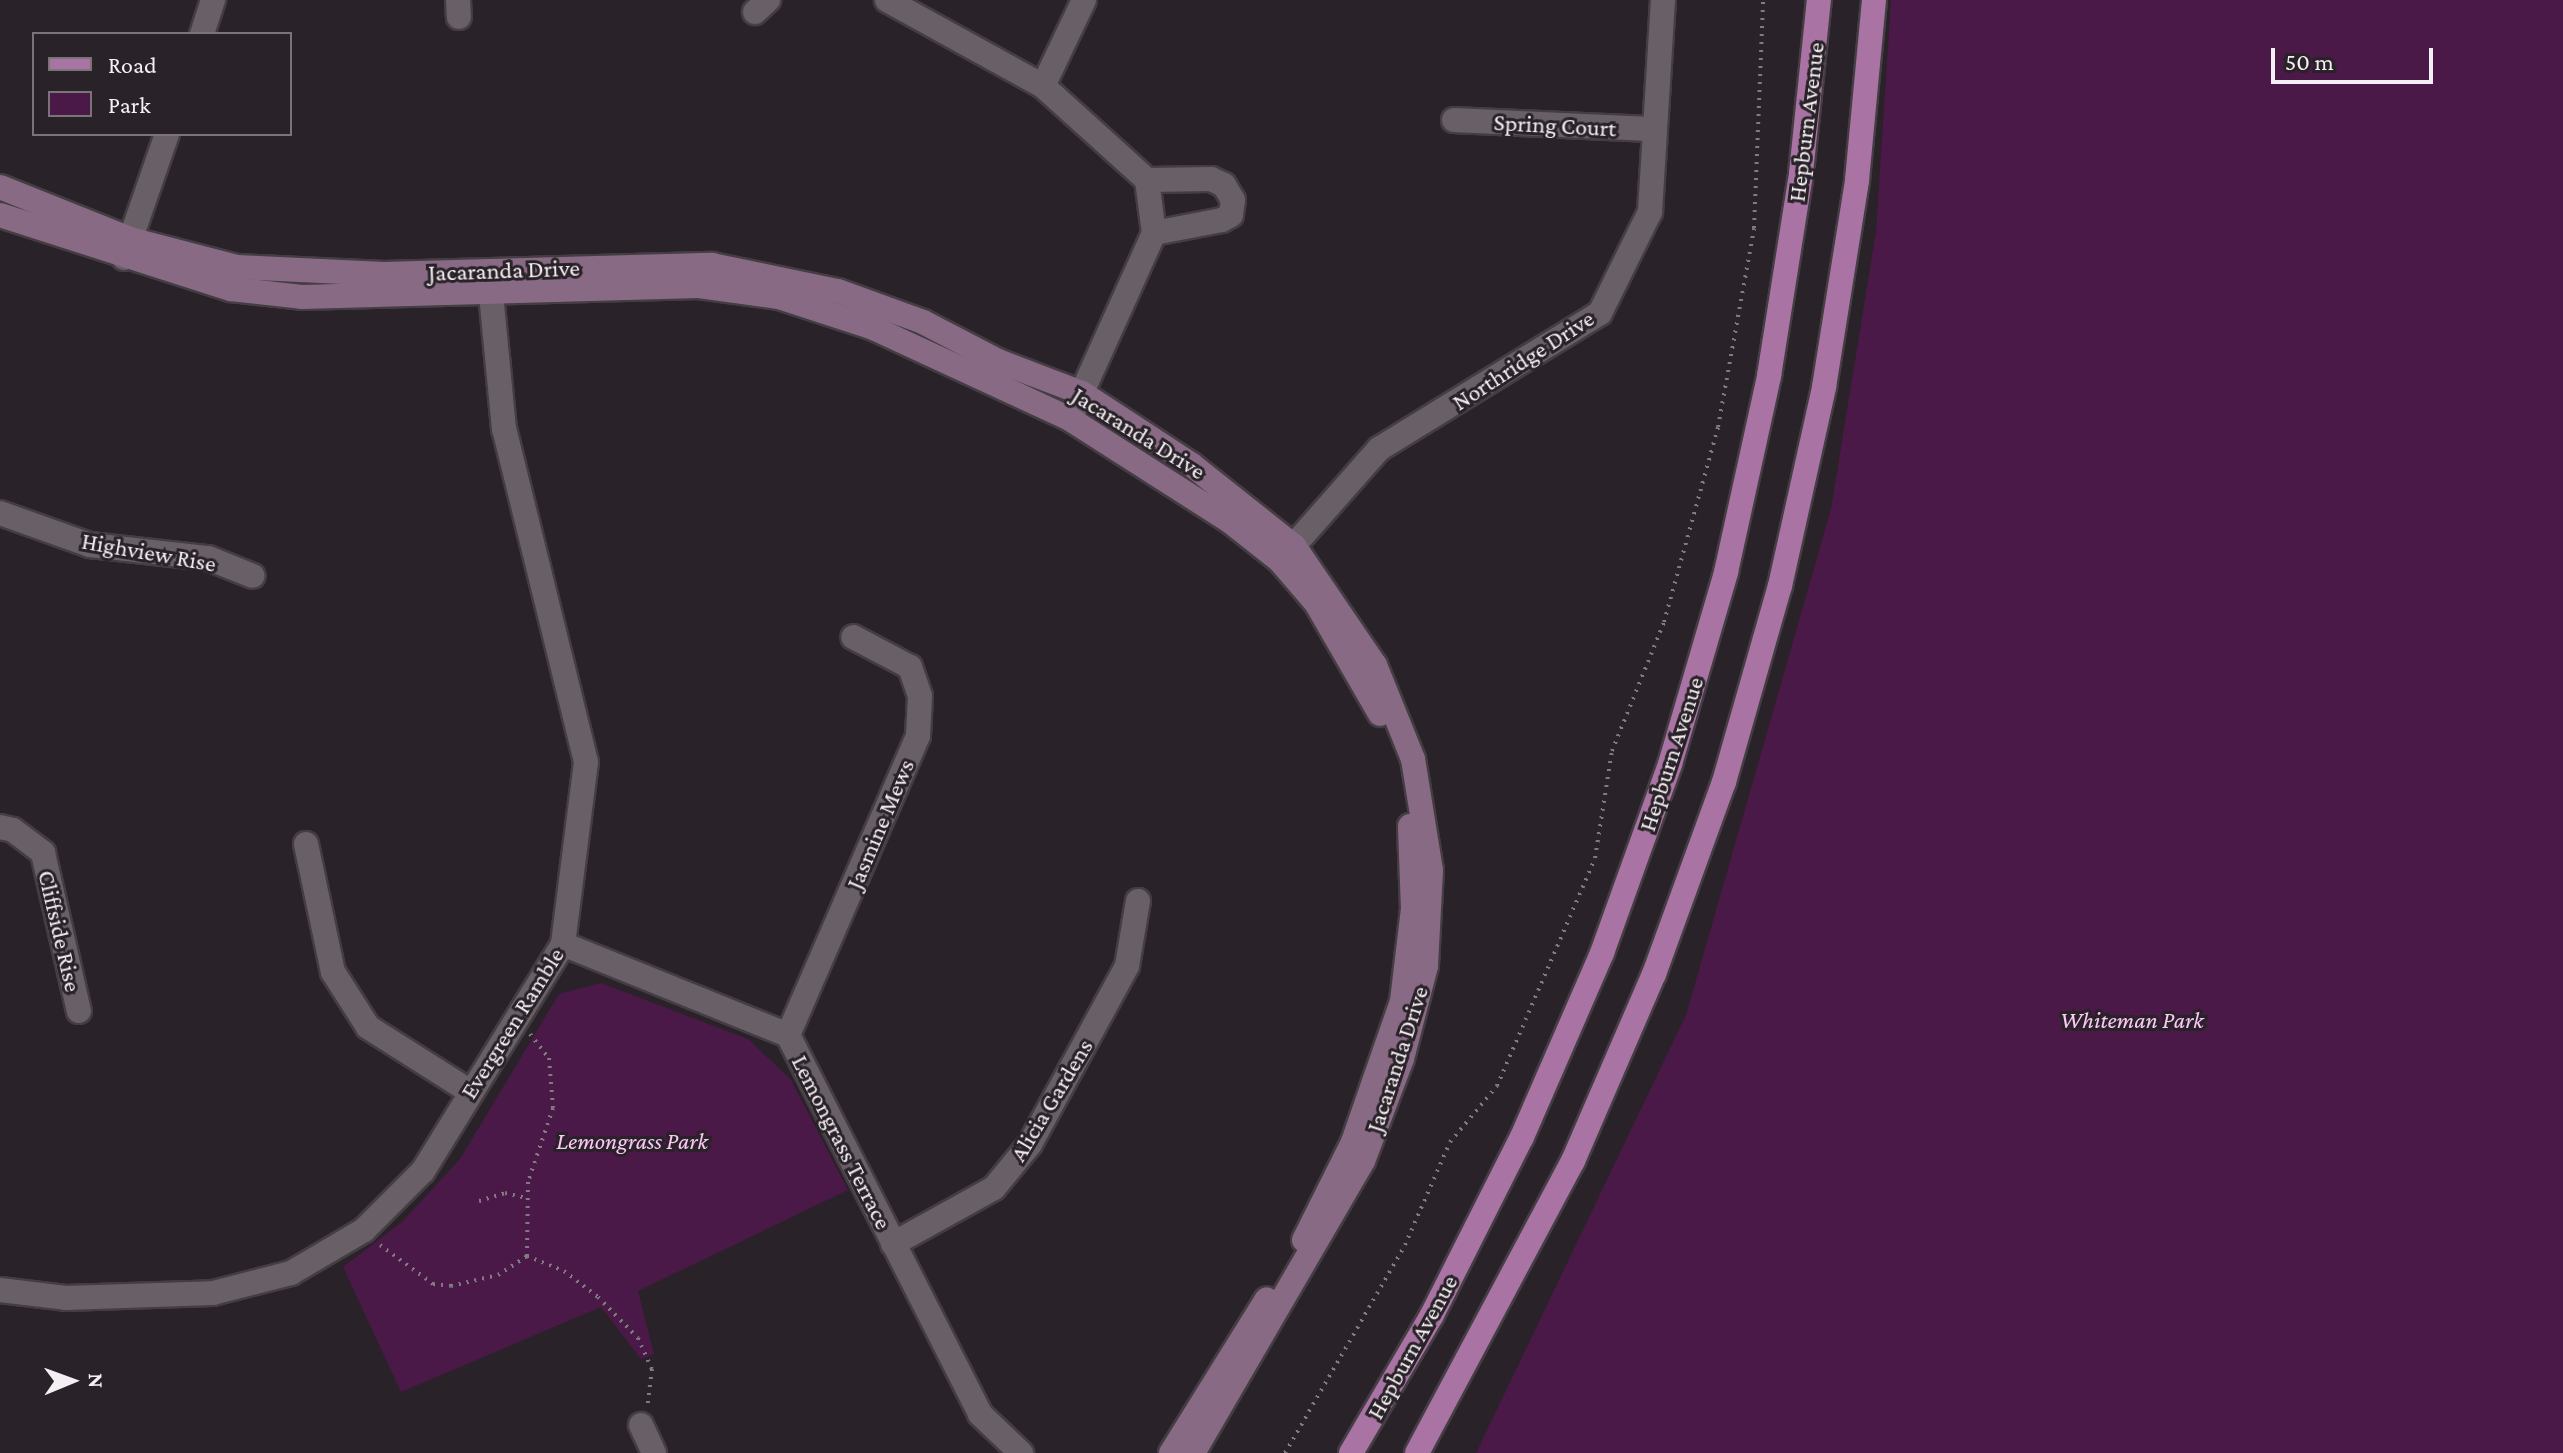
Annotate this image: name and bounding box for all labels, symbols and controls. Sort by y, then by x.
legend [32,32,292,136]
scale bar [2275,32,2437,82]
street label: Hepburn Avenue [1782,41,1830,203]
text: 50 m [2285,48,2334,75]
text: Road [108,51,157,78]
text: Park [108,91,151,118]
street label: Spring Court [1493,107,1617,143]
street label: Jacaranda Drive [428,253,580,287]
street label: Northridge Drive [1447,304,1599,416]
street label: Jacaranda Drive [1067,381,1211,485]
street label: Highview Rise [80,526,218,578]
street label: Hepburn Avenue [1632,673,1710,835]
street label: Jasmine Mews [840,755,920,893]
street label: Cliffside Rise [32,867,88,995]
street label: Evergreen Ramble [454,942,570,1104]
street label: Jacaranda Drive [1360,982,1434,1136]
park label: Whiteman Park [2060,1006,2204,1034]
street label: Alicia Gardens [1003,1033,1099,1167]
street label: Lemongrass Terrace [786,1050,898,1234]
park label: Lemongrass Park [556,1127,708,1155]
street label: Hepburn Avenue [1360,1270,1464,1424]
north arrow [32,1341,112,1421]
text: N [84,1373,109,1388]

